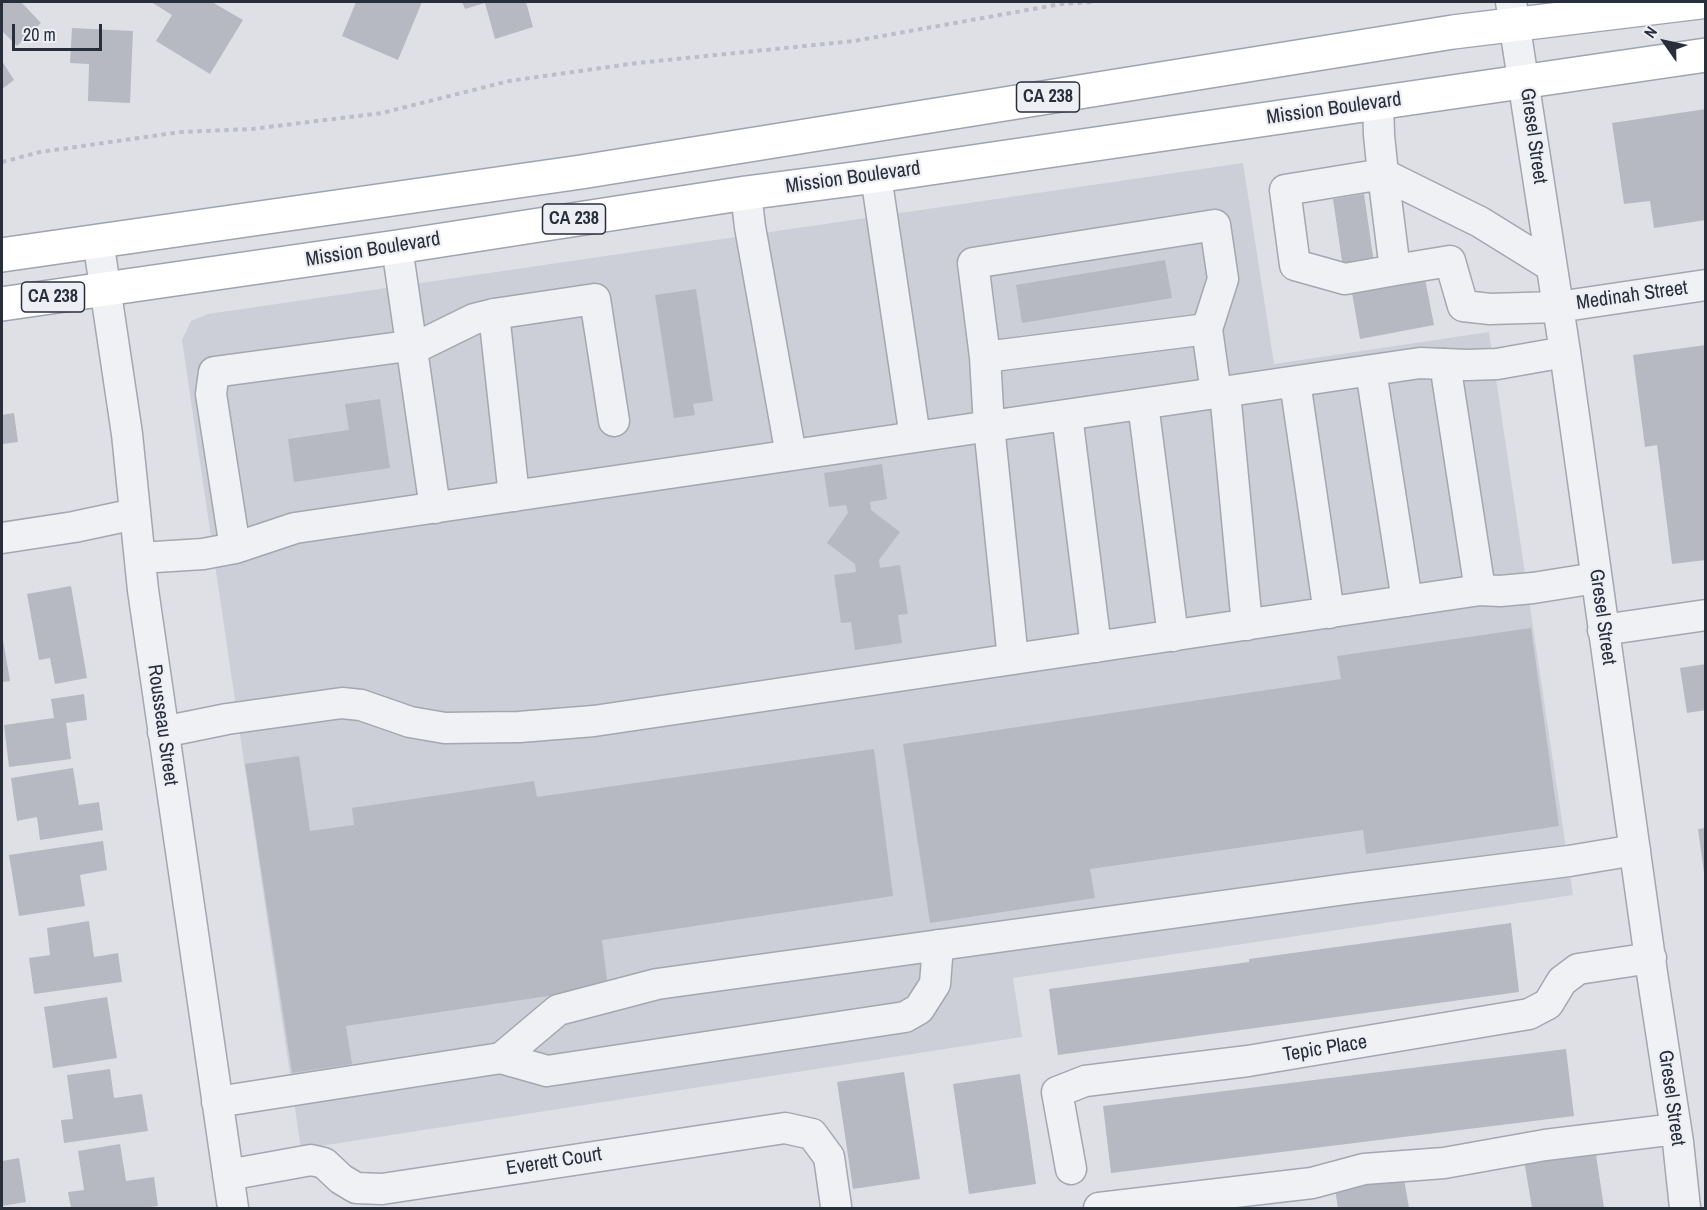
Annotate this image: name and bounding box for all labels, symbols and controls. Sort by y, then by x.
scale bar [15,12,105,50]
north arrow [1635,12,1695,72]
text: 20 m [23,22,56,47]
text: N [1638,22,1662,42]
road number: CA 238 [1016,82,1080,112]
street label: Gresel Street [1514,86,1552,186]
street label: Mission Boulevard [1265,88,1403,130]
street label: Mission Boulevard [784,157,922,199]
road number: CA 238 [542,204,606,234]
street label: Mission Boulevard [304,228,442,272]
street label: Medinah Street [1575,276,1689,316]
road number: CA 238 [22,282,84,312]
street label: Gresel Street [1583,567,1621,667]
street label: Rousseau Street [142,663,182,787]
street label: Tepic Place [1281,1031,1369,1067]
street label: Gresel Street [1652,1048,1690,1148]
street label: Everett Court [504,1143,604,1181]

